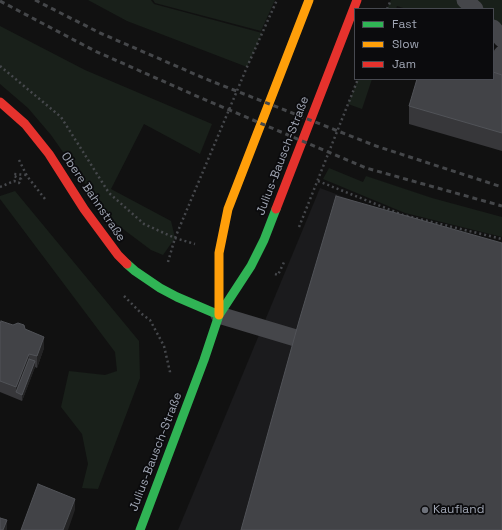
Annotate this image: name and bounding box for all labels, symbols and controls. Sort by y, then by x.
legend [354,8,494,80]
text: Fast [392,16,417,32]
text: Slow [392,36,419,52]
text: Jam [392,56,416,72]
street label: Julius-Bausch-Straße [254,94,312,218]
street label: Obere Bahnstraße [58,150,128,244]
street label: Julius-Bausch-Straße [127,390,185,514]
place label: Kaufland [433,503,484,517]
marker: Kaufland [420,505,430,515]

